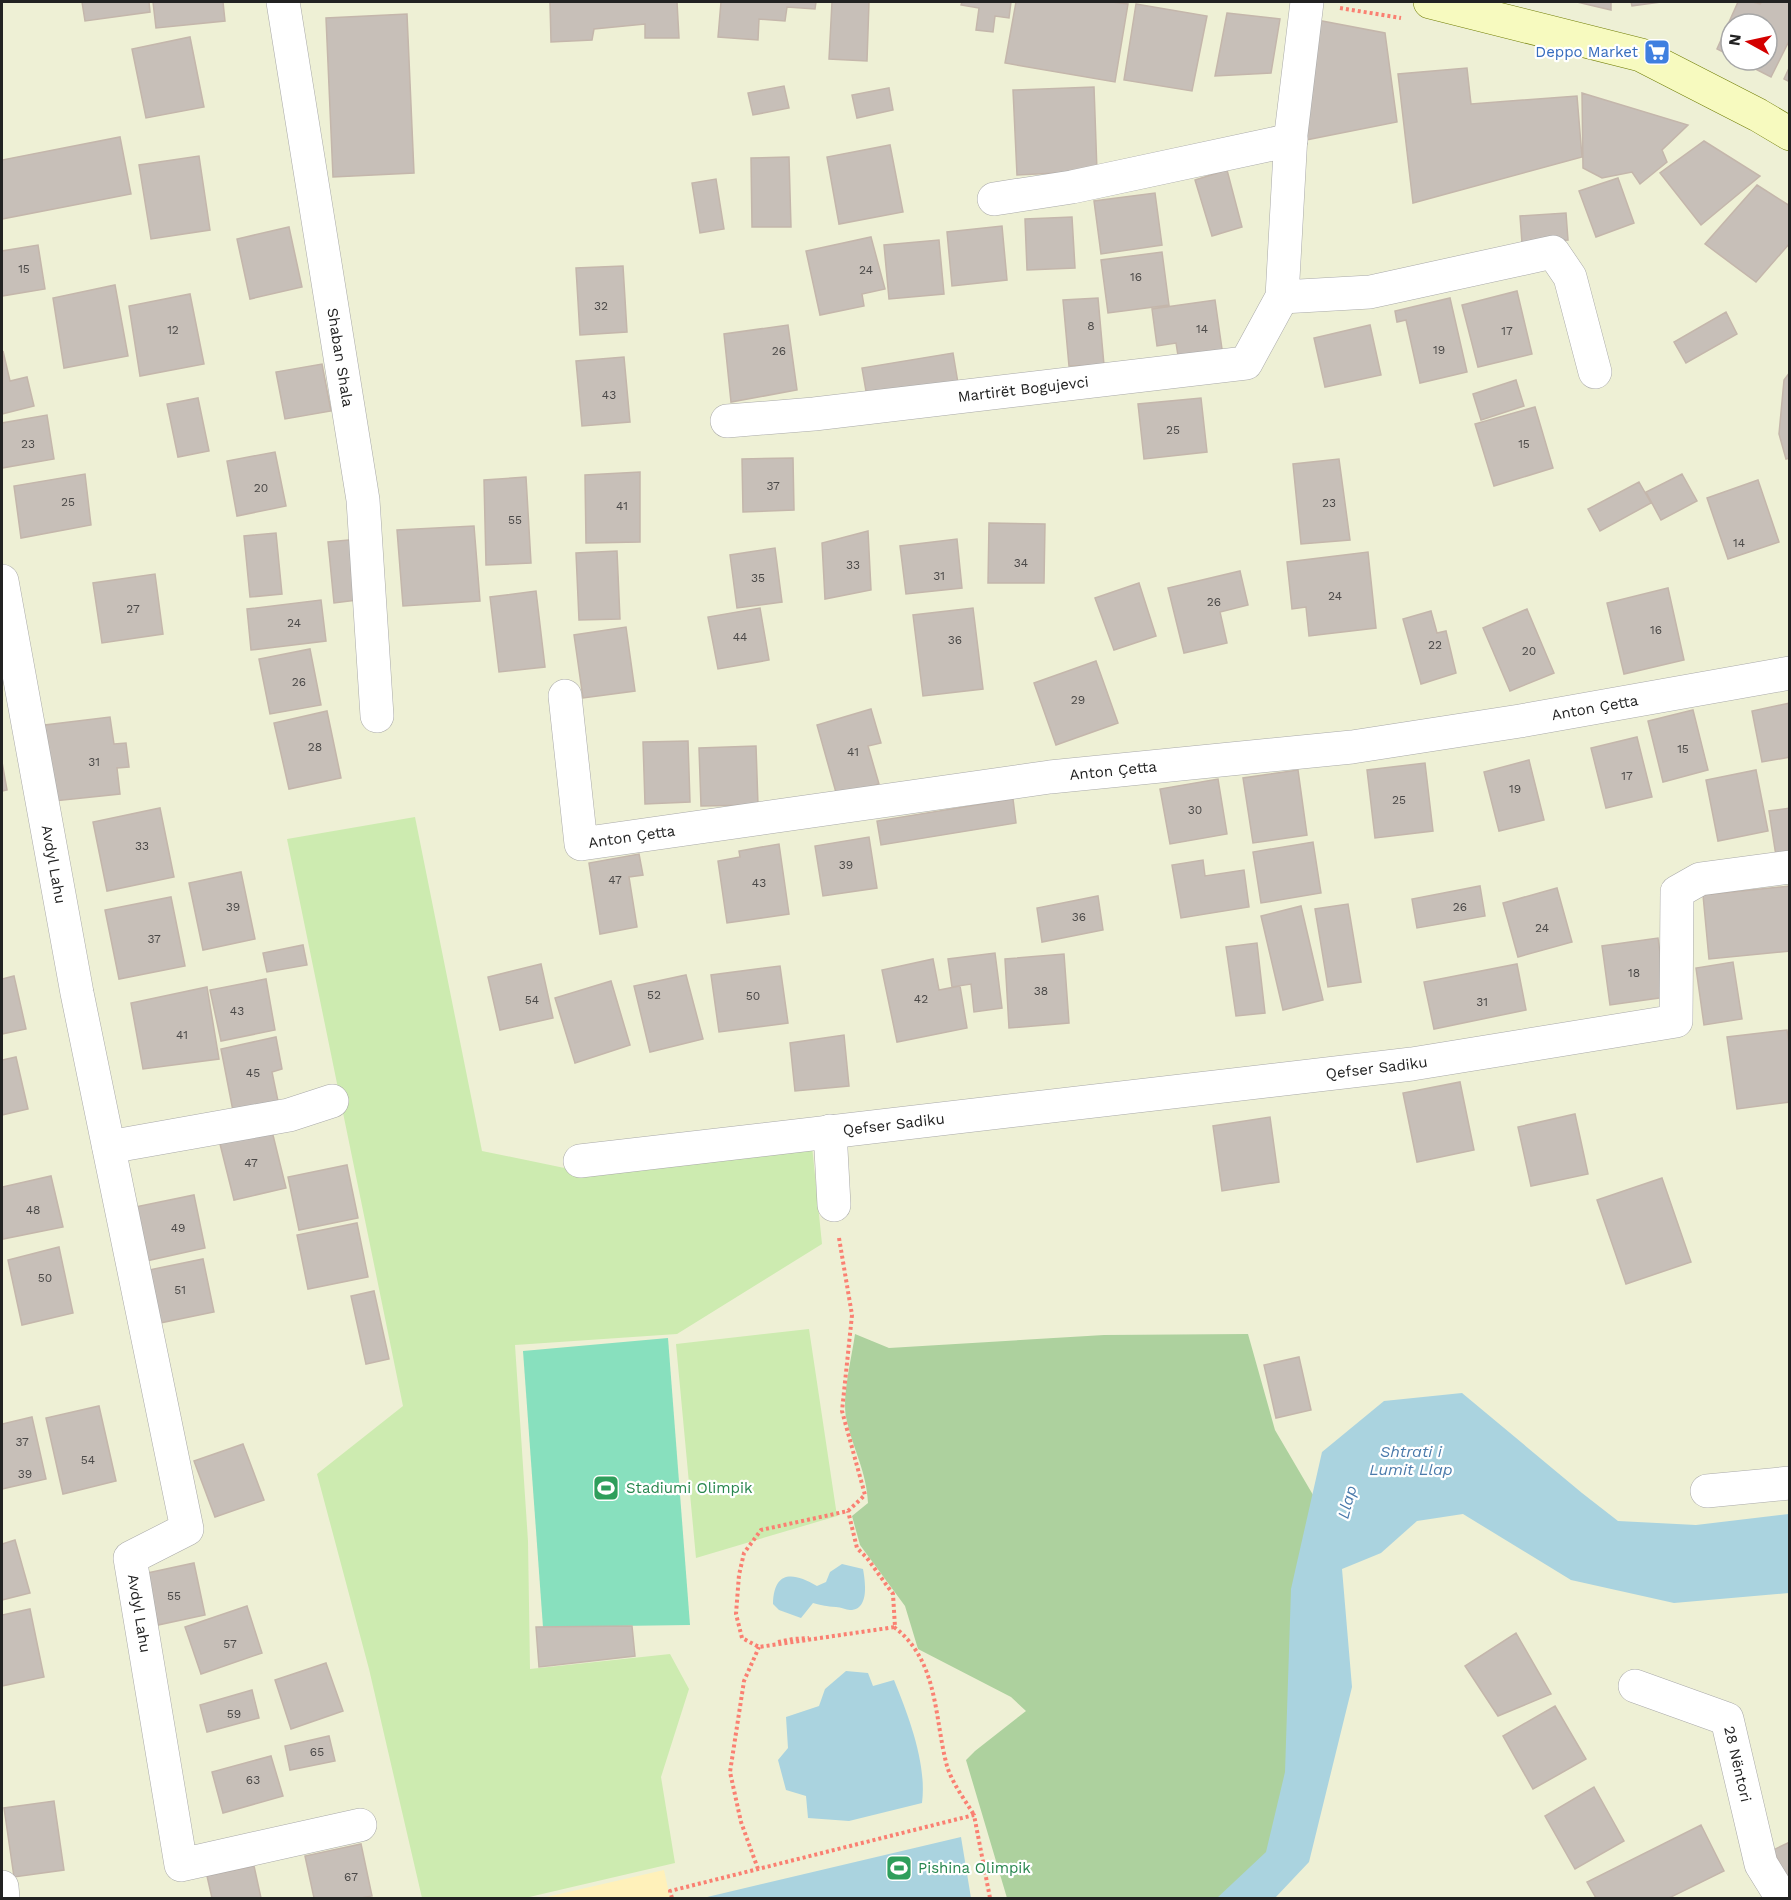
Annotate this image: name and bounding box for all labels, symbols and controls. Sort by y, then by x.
north arrow [1719,12,1779,72]
text: N [1724,33,1745,47]
supermarket icon: Deppo Market [1642,37,1672,67]
place label: Deppo Market [1535,43,1639,61]
house number: 15 [18,262,30,276]
house number: 24 [859,263,873,277]
house number: 16 [1130,270,1142,284]
house number: 32 [594,299,608,313]
street label: Shaban Shala [323,307,357,409]
house number: 8 [1087,319,1095,333]
house number: 14 [1196,322,1208,336]
house number: 12 [167,323,179,337]
house number: 17 [1501,324,1513,338]
house number: 19 [1433,343,1445,357]
house number: 26 [772,344,786,358]
street label: Martirët Bogujevci [957,373,1090,406]
house number: 43 [602,388,616,402]
house number: 25 [1166,423,1180,437]
house number: 23 [21,437,35,451]
house number: 15 [1518,437,1530,451]
house number: 37 [766,479,780,493]
house number: 20 [254,481,268,495]
house number: 25 [61,495,75,509]
house number: 23 [1322,496,1336,510]
house number: 41 [616,499,628,513]
house number: 55 [508,513,522,527]
house number: 14 [1733,536,1745,550]
house number: 34 [1014,556,1028,570]
house number: 33 [846,558,860,572]
house number: 31 [933,569,945,583]
house number: 35 [751,571,765,585]
house number: 24 [1328,589,1342,603]
house number: 26 [1207,595,1221,609]
house number: 27 [126,602,140,616]
house number: 24 [287,616,301,630]
house number: 16 [1650,623,1662,637]
house number: 44 [733,630,747,644]
house number: 36 [948,633,962,647]
house number: 22 [1428,638,1442,652]
house number: 20 [1522,644,1536,658]
house number: 26 [292,675,306,689]
street label: Anton Çetta [1550,691,1640,724]
house number: 29 [1071,693,1085,707]
house number: 28 [308,740,322,754]
house number: 15 [1677,742,1689,756]
house number: 41 [847,745,859,759]
house number: 31 [88,755,100,769]
street label: Anton Çetta [1069,757,1158,784]
house number: 17 [1621,769,1633,783]
house number: 19 [1509,782,1521,796]
house number: 25 [1392,793,1406,807]
house number: 30 [1188,803,1202,817]
street label: Anton Çetta [587,822,677,852]
street label: Avdyl Lahu [38,824,70,905]
house number: 33 [135,839,149,853]
house number: 39 [839,858,853,872]
house number: 47 [608,873,622,887]
house number: 43 [752,876,766,890]
house number: 39 [226,900,240,914]
house number: 26 [1453,900,1467,914]
house number: 36 [1072,910,1086,924]
house number: 24 [1535,921,1549,935]
house number: 37 [147,932,161,946]
house number: 18 [1628,966,1640,980]
house number: 38 [1034,984,1048,998]
house number: 52 [647,988,661,1002]
house number: 50 [746,989,760,1003]
house number: 42 [914,992,928,1006]
house number: 54 [525,993,539,1007]
house number: 31 [1476,995,1488,1009]
house number: 43 [230,1004,244,1018]
house number: 41 [176,1028,188,1042]
street label: Qefser Sadiku [1325,1053,1429,1083]
house number: 45 [246,1066,260,1080]
street label: Qefser Sadiku [842,1110,946,1139]
house number: 47 [244,1156,258,1170]
house number: 48 [26,1203,40,1217]
house number: 49 [171,1221,185,1235]
house number: 50 [38,1271,52,1285]
house number: 51 [174,1283,186,1297]
house number: 37 [15,1435,29,1449]
water label: Shtrati i Lumit Llap [1369,1442,1453,1479]
house number: 54 [81,1453,95,1467]
house number: 39 [18,1467,32,1481]
sports icon: Stadiumi Olimpik [591,1473,621,1503]
place label: Stadiumi Olimpik [626,1479,753,1497]
water label: Llap [1333,1483,1361,1521]
street label: Avdyl Lahu [124,1573,155,1654]
house number: 55 [167,1589,181,1603]
house number: 57 [223,1637,237,1651]
house number: 59 [227,1707,241,1721]
street label: 28 Nëntori [1720,1724,1755,1804]
house number: 65 [310,1745,324,1759]
house number: 63 [246,1773,260,1787]
sports icon: Pishina Olimpik [884,1853,914,1883]
place label: Pishina Olimpik [918,1859,1031,1877]
house number: 67 [344,1870,358,1884]

